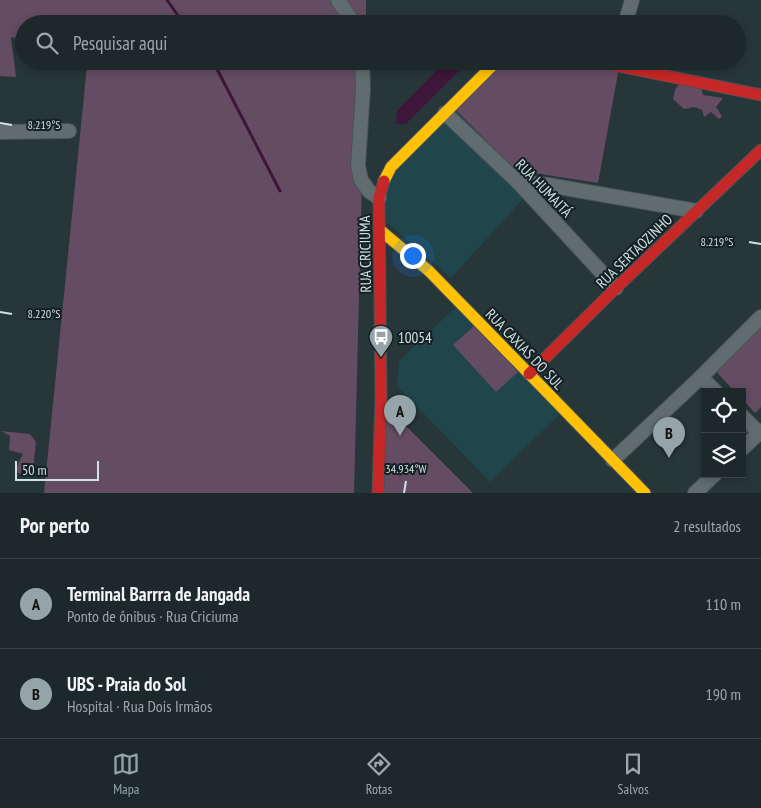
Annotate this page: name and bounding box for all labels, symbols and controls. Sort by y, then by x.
search box [15,15,746,70]
icon: search [33,29,61,57]
text: Pesquisar aqui [73,31,167,55]
text: 8.219°S [28,117,60,132]
street label: RUA HUMAITÁ [512,155,577,222]
street label: RUA SERTAOZINHO [592,210,676,292]
street label: RUA CRICIUMA [355,214,375,293]
text: 8.219°S [701,234,733,249]
your location [400,243,426,269]
street label: RUA CAXIAS DO SUL [482,304,569,394]
text: 8.220°S [28,306,60,321]
bus stop icon: 10054 [368,324,394,358]
place label: 10054 [398,328,432,347]
map controls [701,388,746,478]
button: locate [701,388,746,433]
pin: A [384,395,416,436]
pin: B [653,417,685,458]
button: layers [701,433,746,478]
scale bar [15,458,99,481]
text: 50 m [22,461,47,479]
text: 34.934°W [385,461,427,476]
text: Por perto [20,512,90,539]
text: 2 resultados [673,516,741,536]
text: Terminal Barrra de Jangada [67,582,250,606]
text: A [32,594,40,614]
text: 110 m [706,594,741,614]
text: Ponto de ônibus · Rua Criciuma [67,606,238,626]
text: UBS - Praia do Sol [67,672,186,696]
text: B [32,684,40,704]
text: 190 m [706,684,741,704]
text: Hospital · Rua Dois Irmãos [67,696,212,716]
tab: Mapa [112,750,140,798]
tab: Rotas [365,750,393,798]
tab: Salvos [618,750,649,798]

